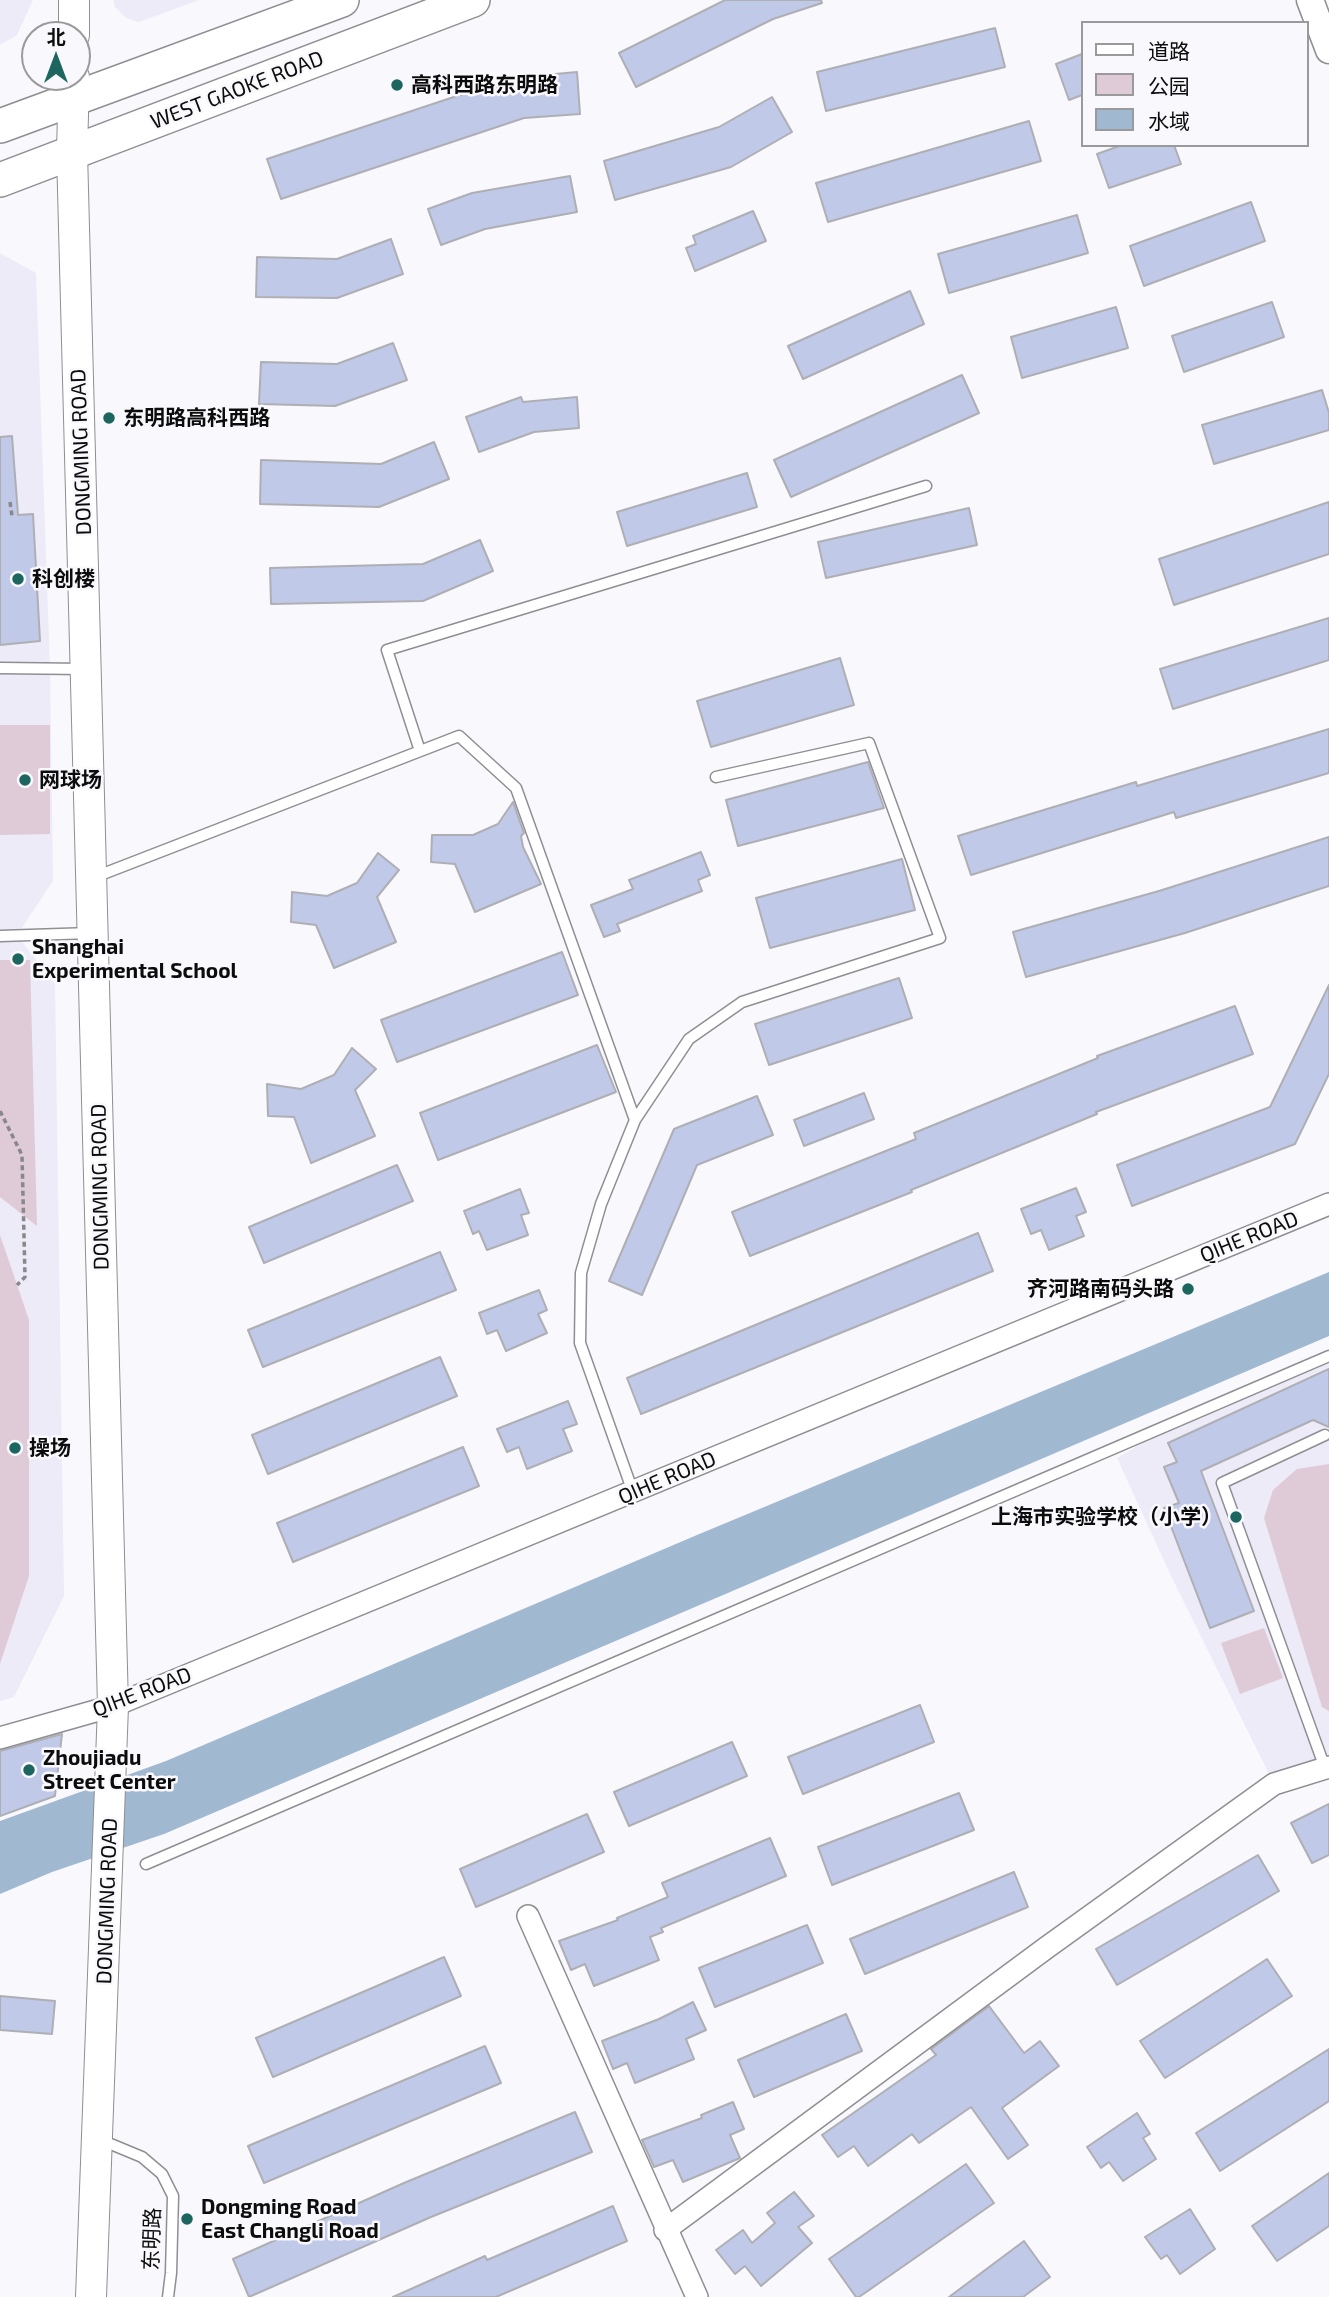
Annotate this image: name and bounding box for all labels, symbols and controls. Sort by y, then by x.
north arrow [21,21,91,91]
legend [1080,21,1308,147]
text: 北 [46,25,66,48]
text: 道路 [1148,38,1190,63]
street label: WEST GAOKE ROAD [147,45,327,135]
place label: 高科西路东明路 [411,72,558,98]
text: 公园 [1148,73,1190,98]
marker: 高科西路东明路 [389,77,405,93]
text: 水域 [1148,108,1190,133]
street label: DONGMING ROAD [66,368,96,536]
place label: 东明路高科西路 [123,405,270,431]
marker: 东明路高科西路 [101,410,117,426]
place label: 科创楼 [32,566,95,592]
marker: 科创楼 [10,571,26,587]
place label: 网球场 [39,767,102,793]
marker: 网球场 [17,772,33,788]
place label: Shanghai Experimental School [32,934,238,984]
marker: Shanghai Experimental School [10,951,26,967]
street label: DONGMING ROAD [86,1104,114,1270]
street label: QIHE ROAD [1196,1206,1302,1268]
place label: 齐河路南码头路 [1027,1276,1174,1302]
marker: 齐河路南码头路 [1180,1281,1196,1297]
place label: 操场 [29,1435,71,1461]
marker: 操场 [7,1440,23,1456]
street label: QIHE ROAD [614,1446,720,1510]
place label: 上海市实验学校（小学） [991,1504,1222,1530]
marker: 上海市实验学校（小学） [1228,1509,1244,1525]
street label: QIHE ROAD [89,1662,195,1722]
place label: Zhoujiadu Street Center [43,1745,176,1795]
marker: Zhoujiadu Street Center [21,1762,37,1778]
street label: DONGMING ROAD [92,1817,122,1985]
place label: Dongming Road East Changli Road [201,2194,379,2244]
street label: 东明路 [138,2207,166,2271]
marker: Dongming Road East Changli Road [179,2211,195,2227]

